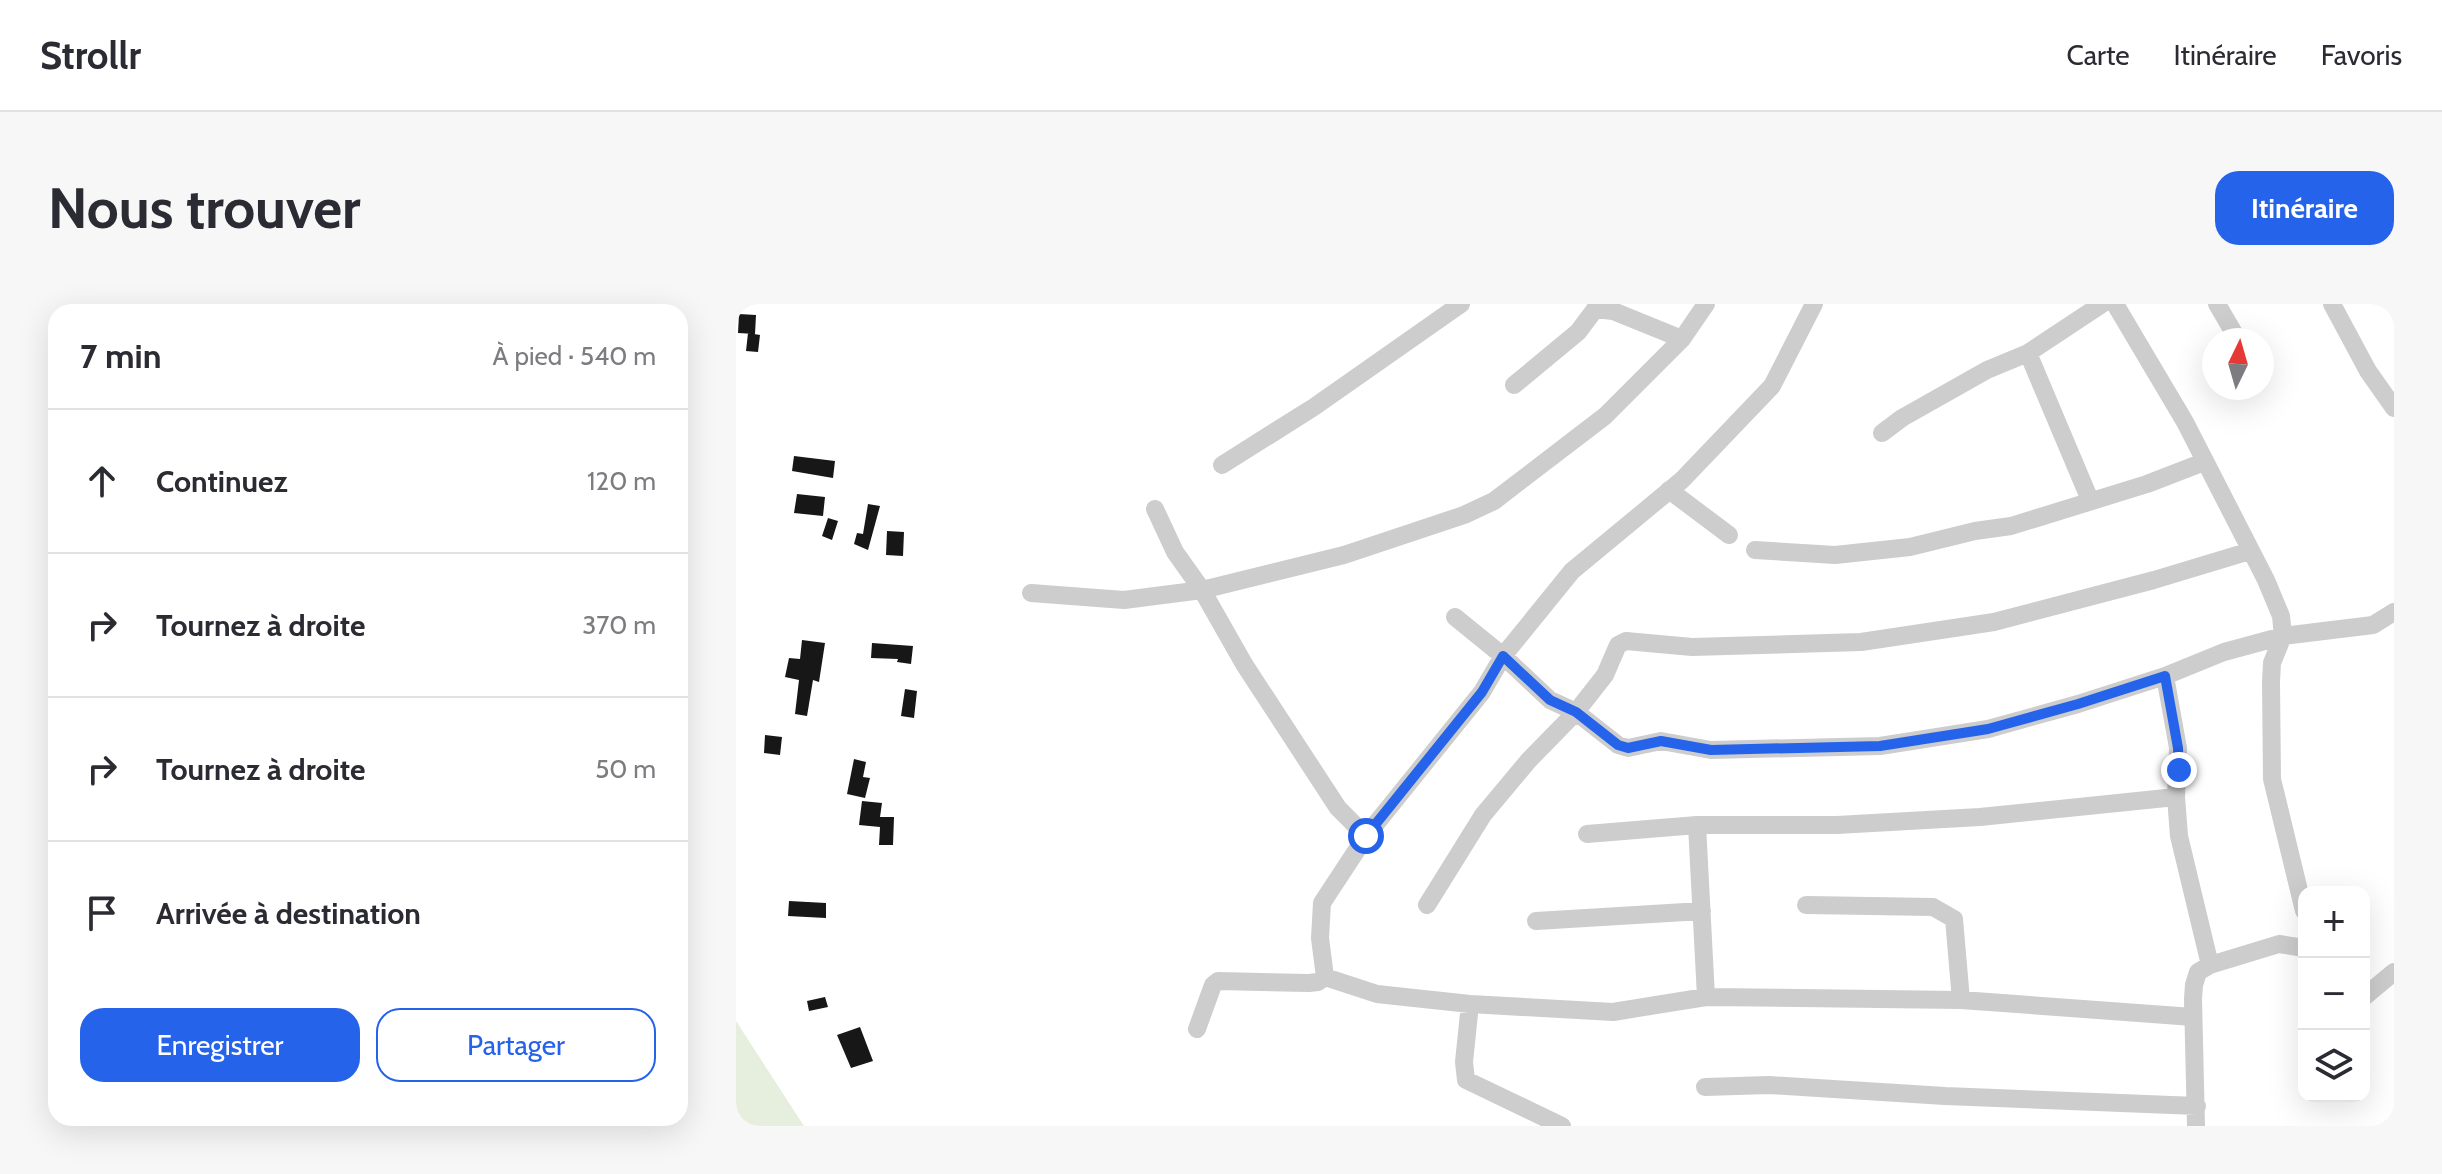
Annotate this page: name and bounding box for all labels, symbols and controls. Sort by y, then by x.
text: Strollr [40,32,141,79]
text: Carte [2066,38,2130,72]
text: Itinéraire [2174,38,2277,72]
text: Favoris [2321,38,2402,72]
button: Itinéraire [2215,171,2394,245]
text: Nous trouver [48,174,361,242]
north arrow [2202,328,2274,400]
text: 7 min [80,335,161,377]
text: À pied · 540 m [493,340,656,372]
icon: ahead [80,459,124,503]
text: Continuez [156,463,288,500]
text: 120 m [587,465,656,497]
icon: right [80,603,124,647]
text: Tournez à droite [156,607,365,644]
text: 370 m [582,609,656,641]
icon: right [80,747,124,791]
text: Tournez à droite [156,751,365,788]
route end [2161,752,2197,788]
text: 50 m [595,753,656,785]
route start [1348,818,1384,854]
map controls [2298,886,2370,1102]
button: + [2298,886,2370,958]
icon: arrive [80,891,124,935]
text: Arrivée à destination [156,895,421,932]
button: − [2298,958,2370,1030]
button: Enregistrer [80,1008,360,1082]
button: Partager [376,1008,656,1082]
button: layers [2298,1030,2370,1102]

